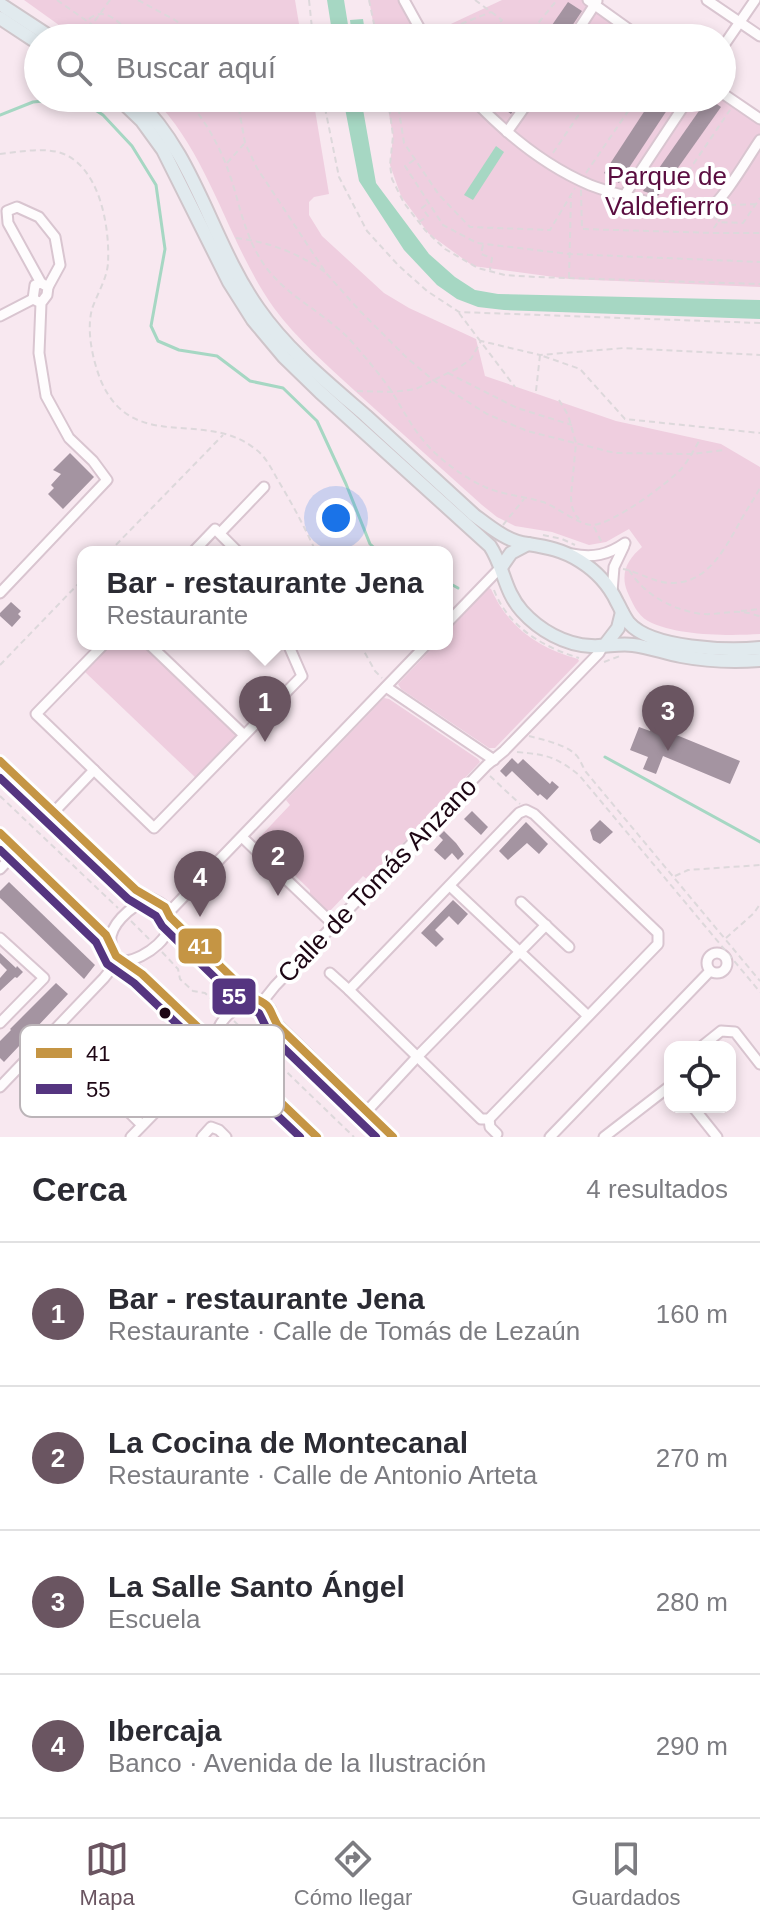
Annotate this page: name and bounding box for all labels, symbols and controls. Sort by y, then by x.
search box [24,24,736,112]
icon: search [52,46,96,90]
text: Buscar aquí [116,51,276,84]
park label: Parque de Valdefierro [605,161,729,221]
your location [316,498,356,538]
popup [77,546,453,650]
text: Bar - restaurante Jena [107,566,423,599]
text: Restaurante [107,600,248,630]
pin: 1 [239,676,291,742]
pin: 3 [642,685,694,751]
street label: Calle de Tomás Anzano [271,771,483,989]
pin: 2 [252,830,304,896]
pin: 4 [174,851,226,917]
line badge: 41 [177,927,223,965]
text: 41 [188,934,212,959]
line badge: 55 [211,977,257,1016]
text: 55 [222,984,246,1009]
unlabelled marker [157,1005,173,1021]
legend [20,1025,284,1117]
text: 41 [86,1041,110,1066]
map controls [664,1041,736,1113]
button: locate [664,1041,736,1113]
text: 55 [86,1077,110,1102]
text: Cerca [32,1170,127,1208]
text: 4 resultados [586,1174,728,1204]
text: Bar - restaurante Jena [108,1282,425,1315]
text: 1 [51,1299,65,1329]
text: 160 m [656,1299,728,1329]
text: Restaurante · Calle de Tomás de Lezaún [108,1316,580,1346]
text: La Cocina de Montecanal [108,1426,468,1459]
text: 2 [51,1443,65,1473]
text: 270 m [656,1443,728,1473]
text: Restaurante · Calle de Antonio Arteta [108,1460,537,1490]
text: La Salle Santo Ángel [108,1570,405,1603]
text: 3 [51,1587,65,1617]
text: 280 m [656,1587,728,1617]
text: Escuela [108,1604,201,1634]
text: Ibercaja [108,1714,221,1747]
text: 4 [51,1731,65,1761]
text: 290 m [656,1731,728,1761]
text: Banco · Avenida de la Ilustración [108,1748,486,1778]
tab: Mapa [80,1837,135,1911]
tab: Cómo llegar [294,1837,412,1911]
tab: Guardados [572,1837,680,1911]

